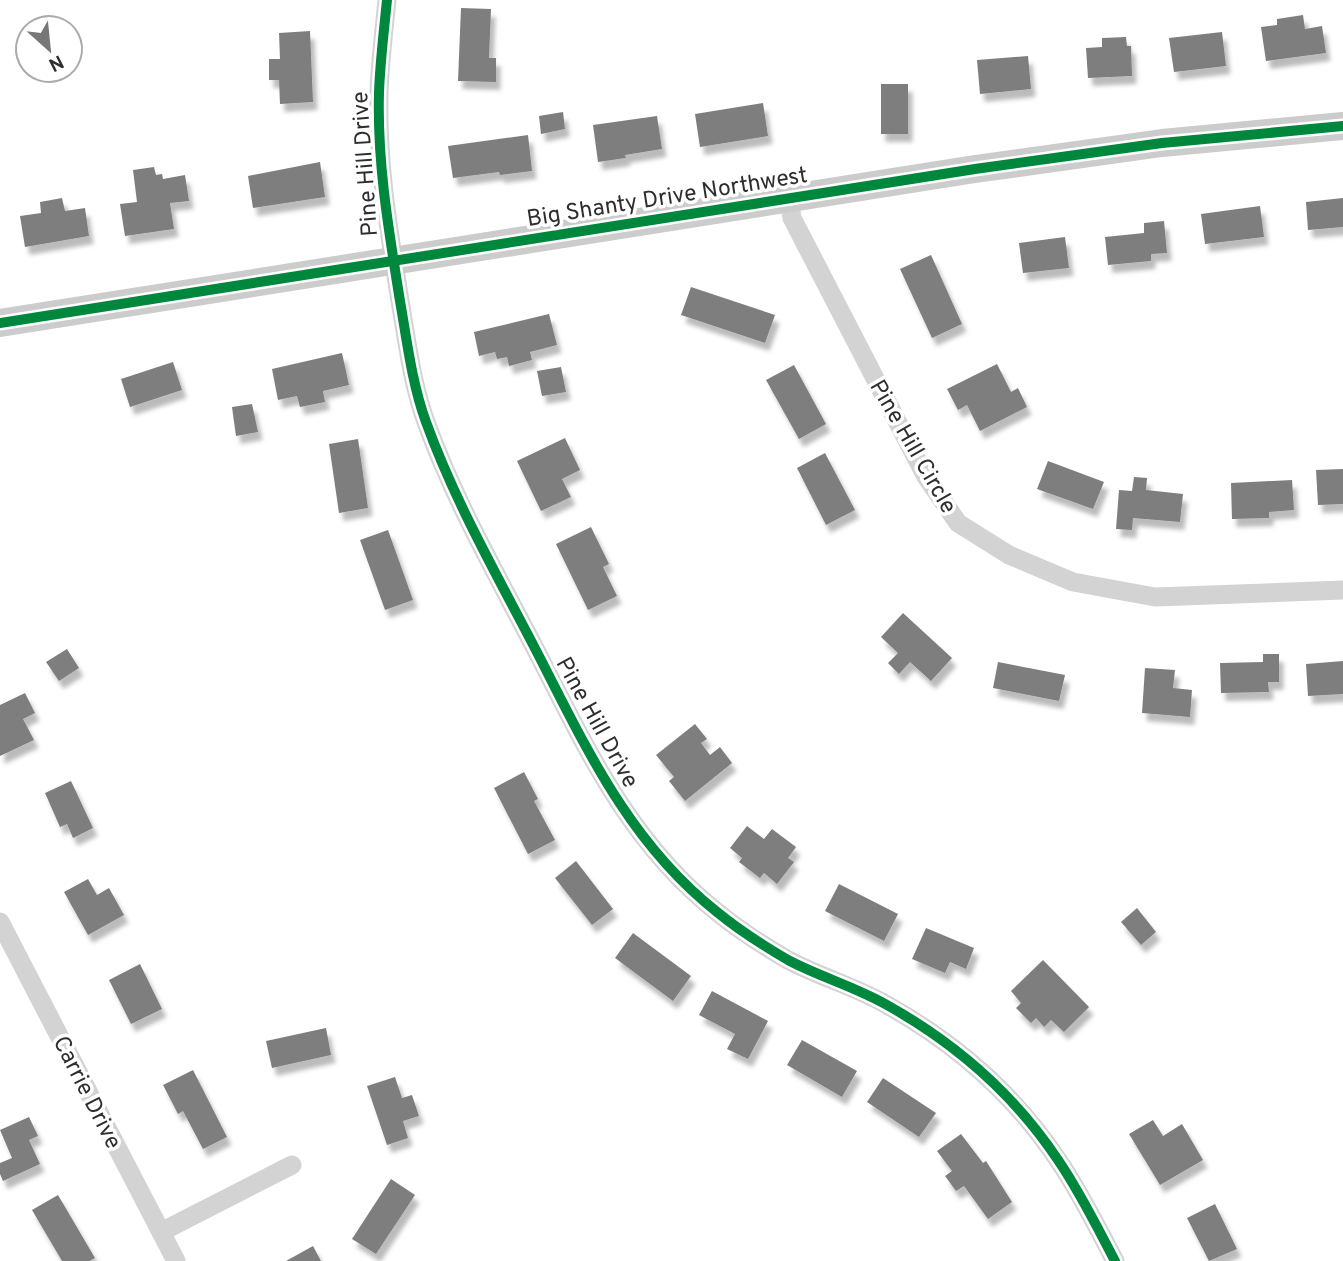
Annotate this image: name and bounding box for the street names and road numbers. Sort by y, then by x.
street label: Pine Hill Drive [347,90,386,237]
street label: Big Shanty Drive Northwest [525,162,810,235]
street label: Pine Hill Circle [862,375,962,519]
street label: Pine Hill Drive [548,653,644,794]
street label: Carrie Drive [45,1032,127,1155]

